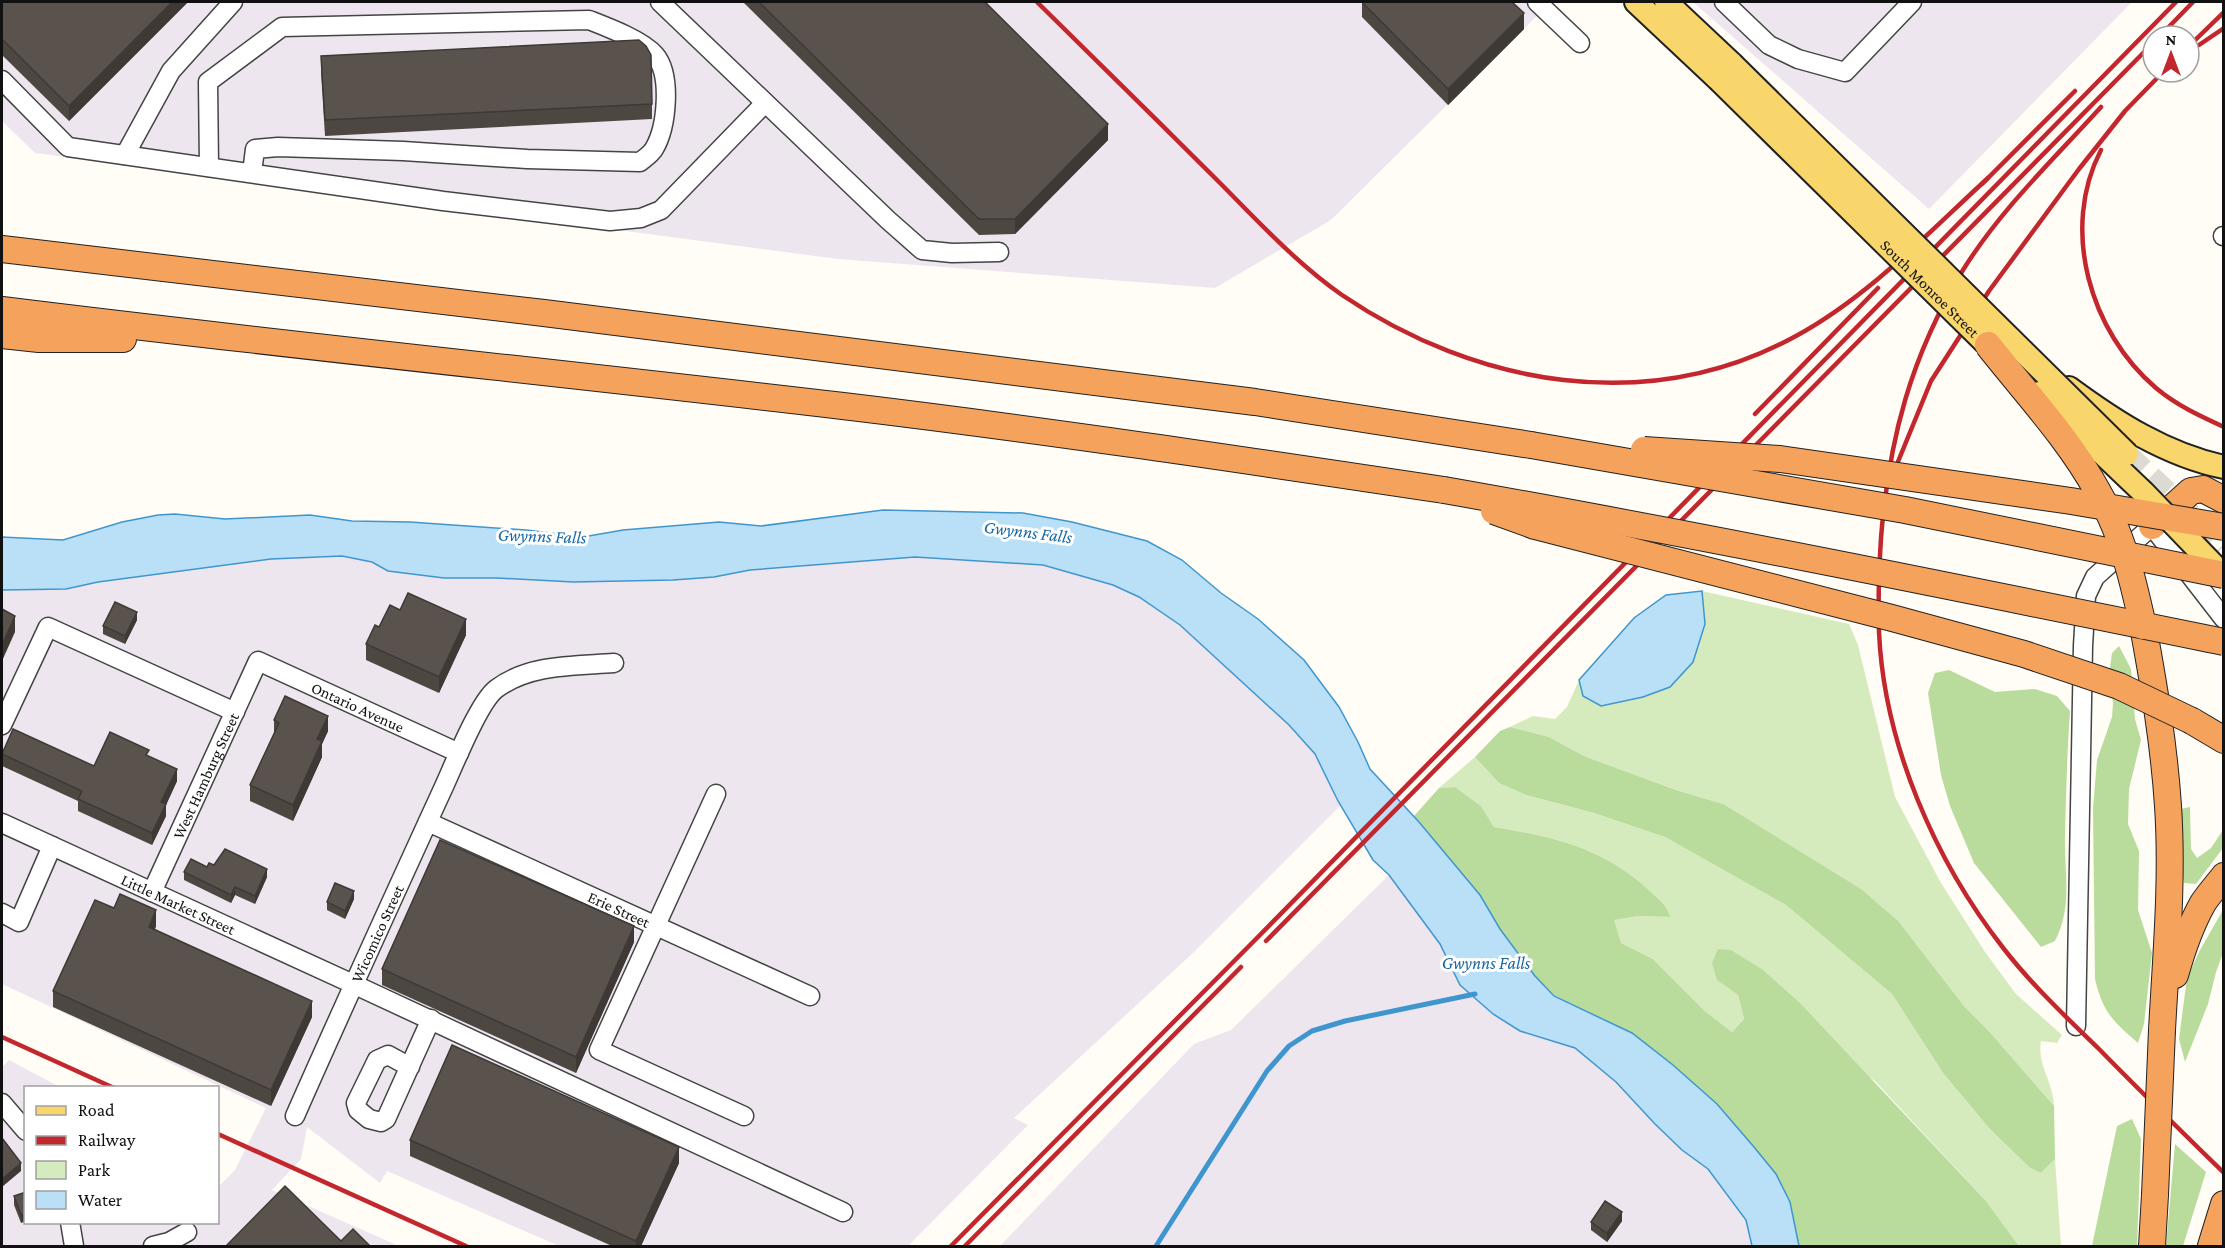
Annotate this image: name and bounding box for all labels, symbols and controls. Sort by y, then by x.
north arrow [2141,24,2201,84]
text: N [2166,31,2177,48]
street label: South Monroe Street [1877,236,1983,341]
water label: Gwynns Falls [983,517,1074,547]
water label: Gwynns Falls [497,524,587,548]
street label: Ontario Avenue [309,678,407,735]
street label: West Hamburg Street [169,709,242,841]
street label: Little Market Street [119,870,239,938]
street label: Wicomico Street [347,881,407,985]
street label: Erie Street [586,888,653,931]
water label: Gwynns Falls [1442,953,1531,973]
legend [24,1086,219,1224]
text: Road [78,1100,115,1120]
text: Railway [78,1130,136,1150]
text: Park [78,1160,110,1180]
text: Water [78,1190,123,1210]

